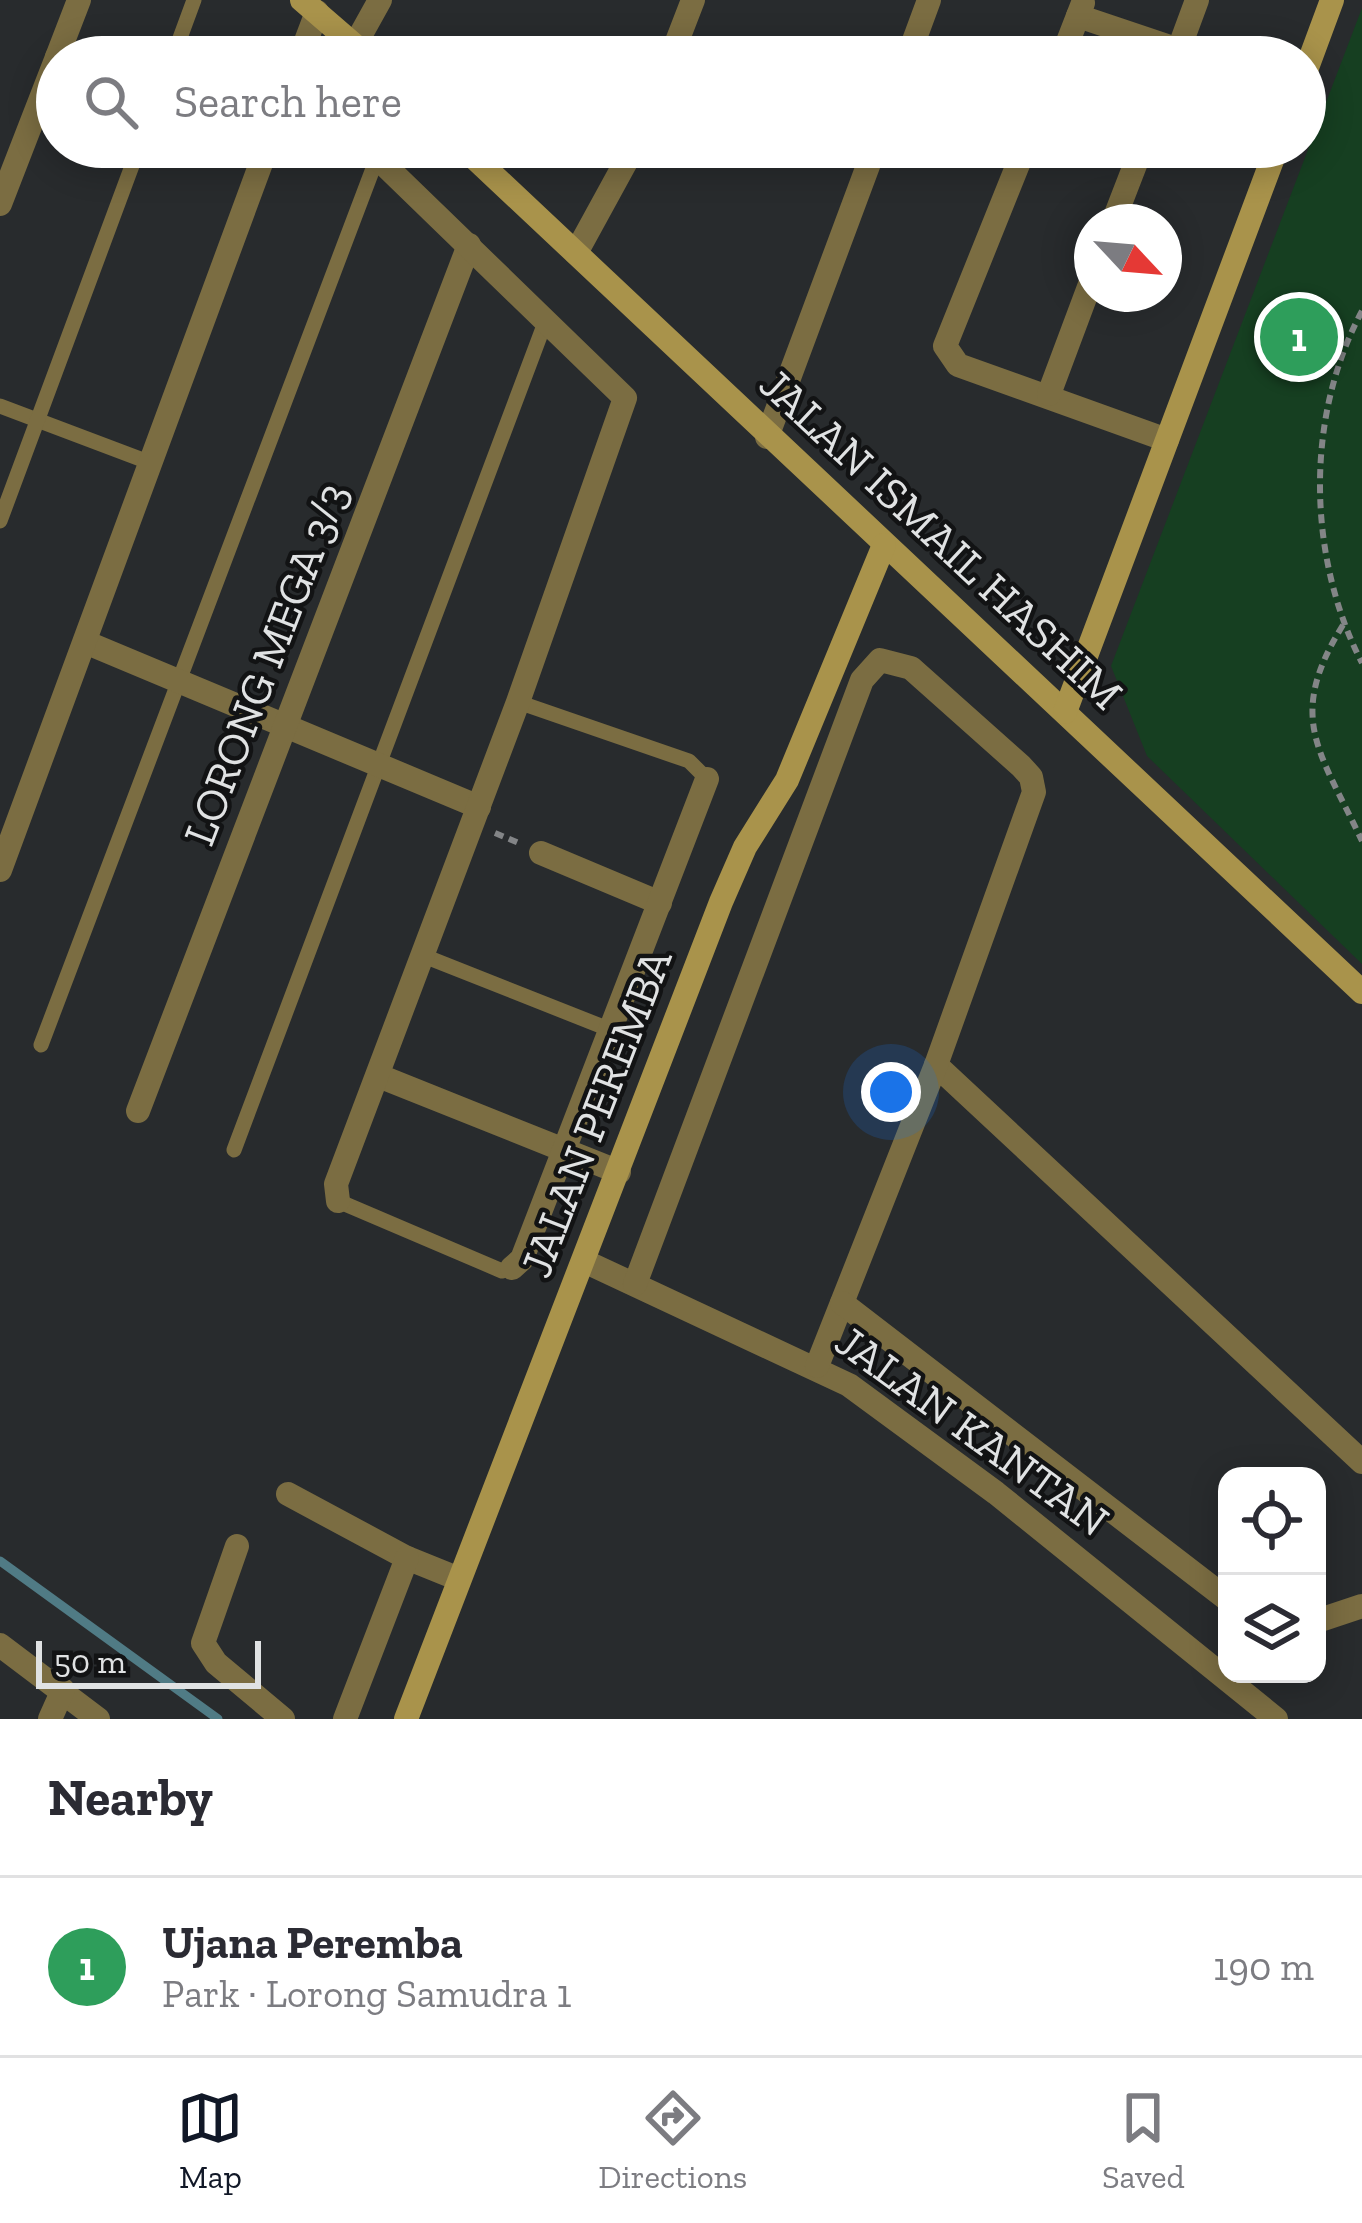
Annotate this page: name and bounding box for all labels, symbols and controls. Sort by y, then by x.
search box [36,36,1326,168]
icon: search [78,69,144,135]
text: Search here [174,75,402,129]
north arrow [1074,204,1182,312]
pin: 1 [1260,292,1338,382]
street label: JALAN ISMAIL HASHIM [749,357,1133,721]
street label: LORONG MEGA 3/3 [172,475,360,853]
street label: JALAN PEREMBA [509,941,684,1284]
your location [861,1062,921,1122]
street label: JALAN KANTAN [825,1314,1119,1548]
map controls [1218,1467,1326,1683]
button: locate [1218,1467,1326,1575]
button: layers [1218,1575,1326,1683]
scale bar [36,1635,261,1688]
text: 50 m [54,1642,126,1681]
text: Nearby [48,1767,213,1828]
text: Ujana Peremba [162,1916,463,1970]
text: 1 [79,1943,95,1990]
text: 190 m [1213,1943,1314,1990]
text: Park · Lorong Samudra 1 [162,1970,572,2017]
tab: Map [177,2085,243,2196]
tab: Directions [598,2085,747,2196]
tab: Saved [1102,2085,1185,2196]

